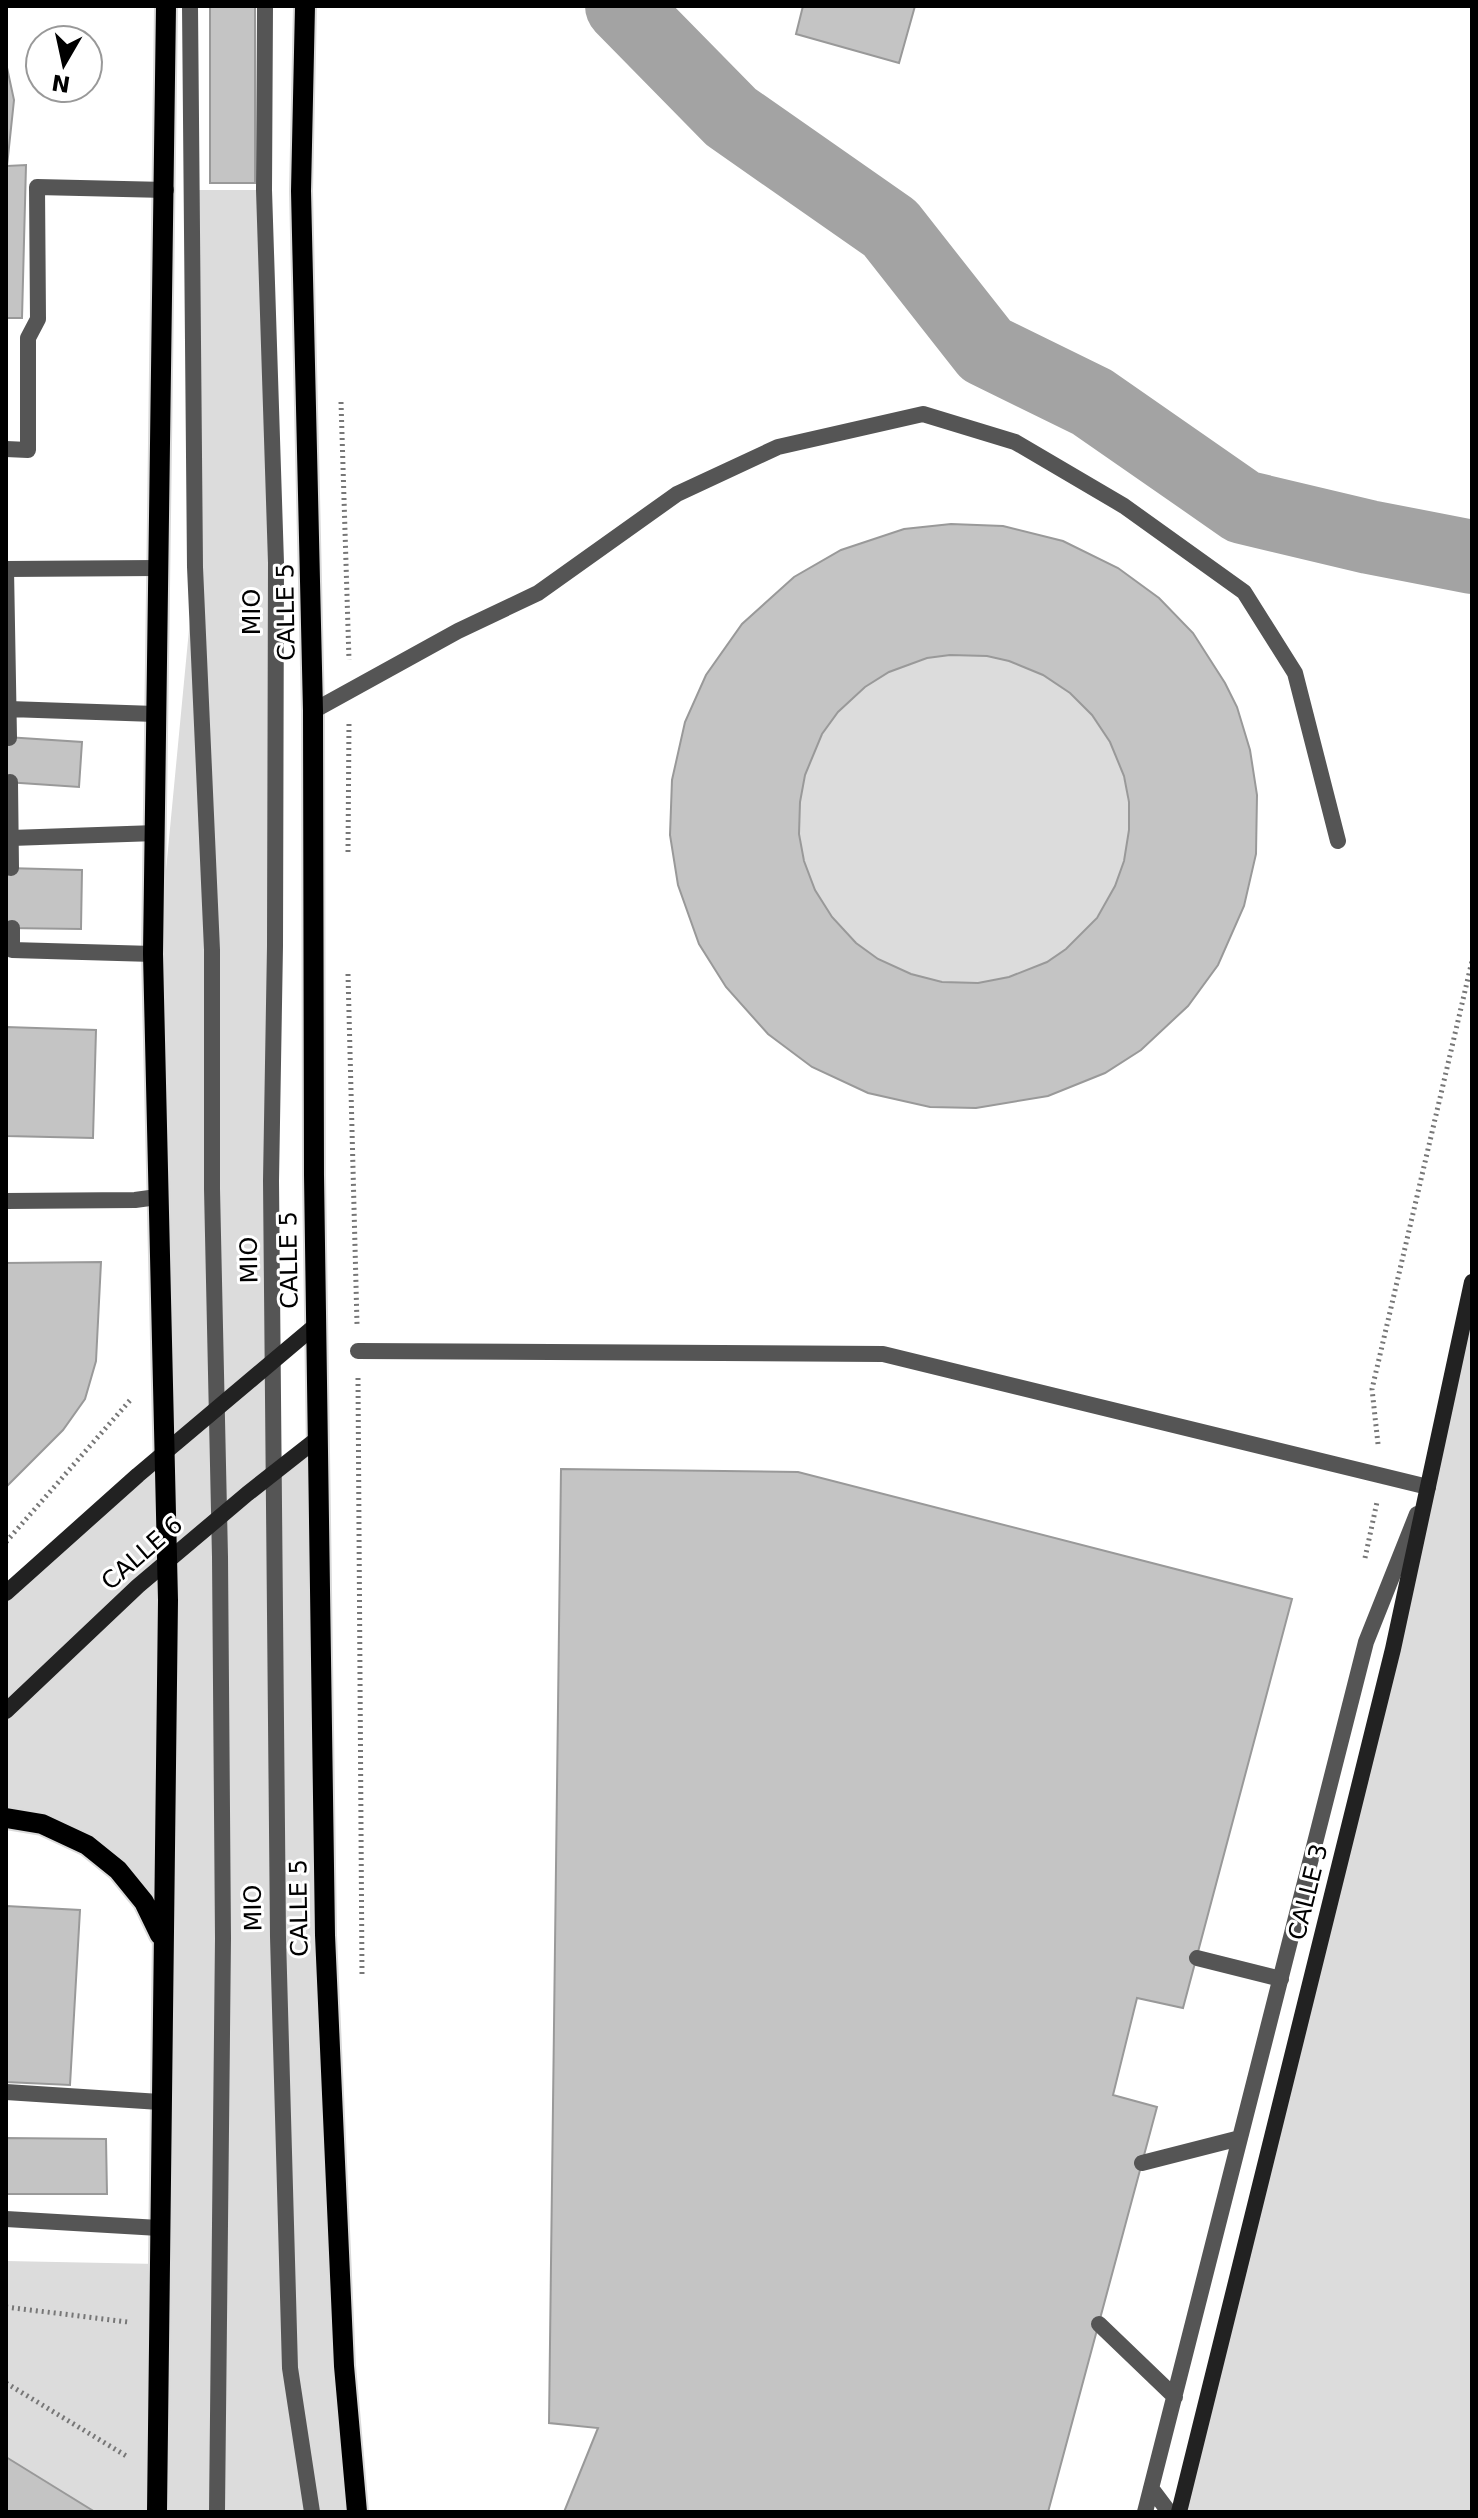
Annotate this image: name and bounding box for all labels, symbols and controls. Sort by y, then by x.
north arrow [24,24,104,104]
text: N [50,69,72,97]
street label: CALLE 5 [271,563,301,661]
street label: MIO [238,589,266,635]
street label: CALLE 5 [274,1211,304,1309]
street label: MIO [235,1236,263,1284]
street label: CALLE 6 [96,1510,188,1596]
street label: CALLE 3 [1283,1841,1333,1943]
street label: CALLE 5 [284,1859,314,1957]
street label: MIO [239,1884,267,1932]

